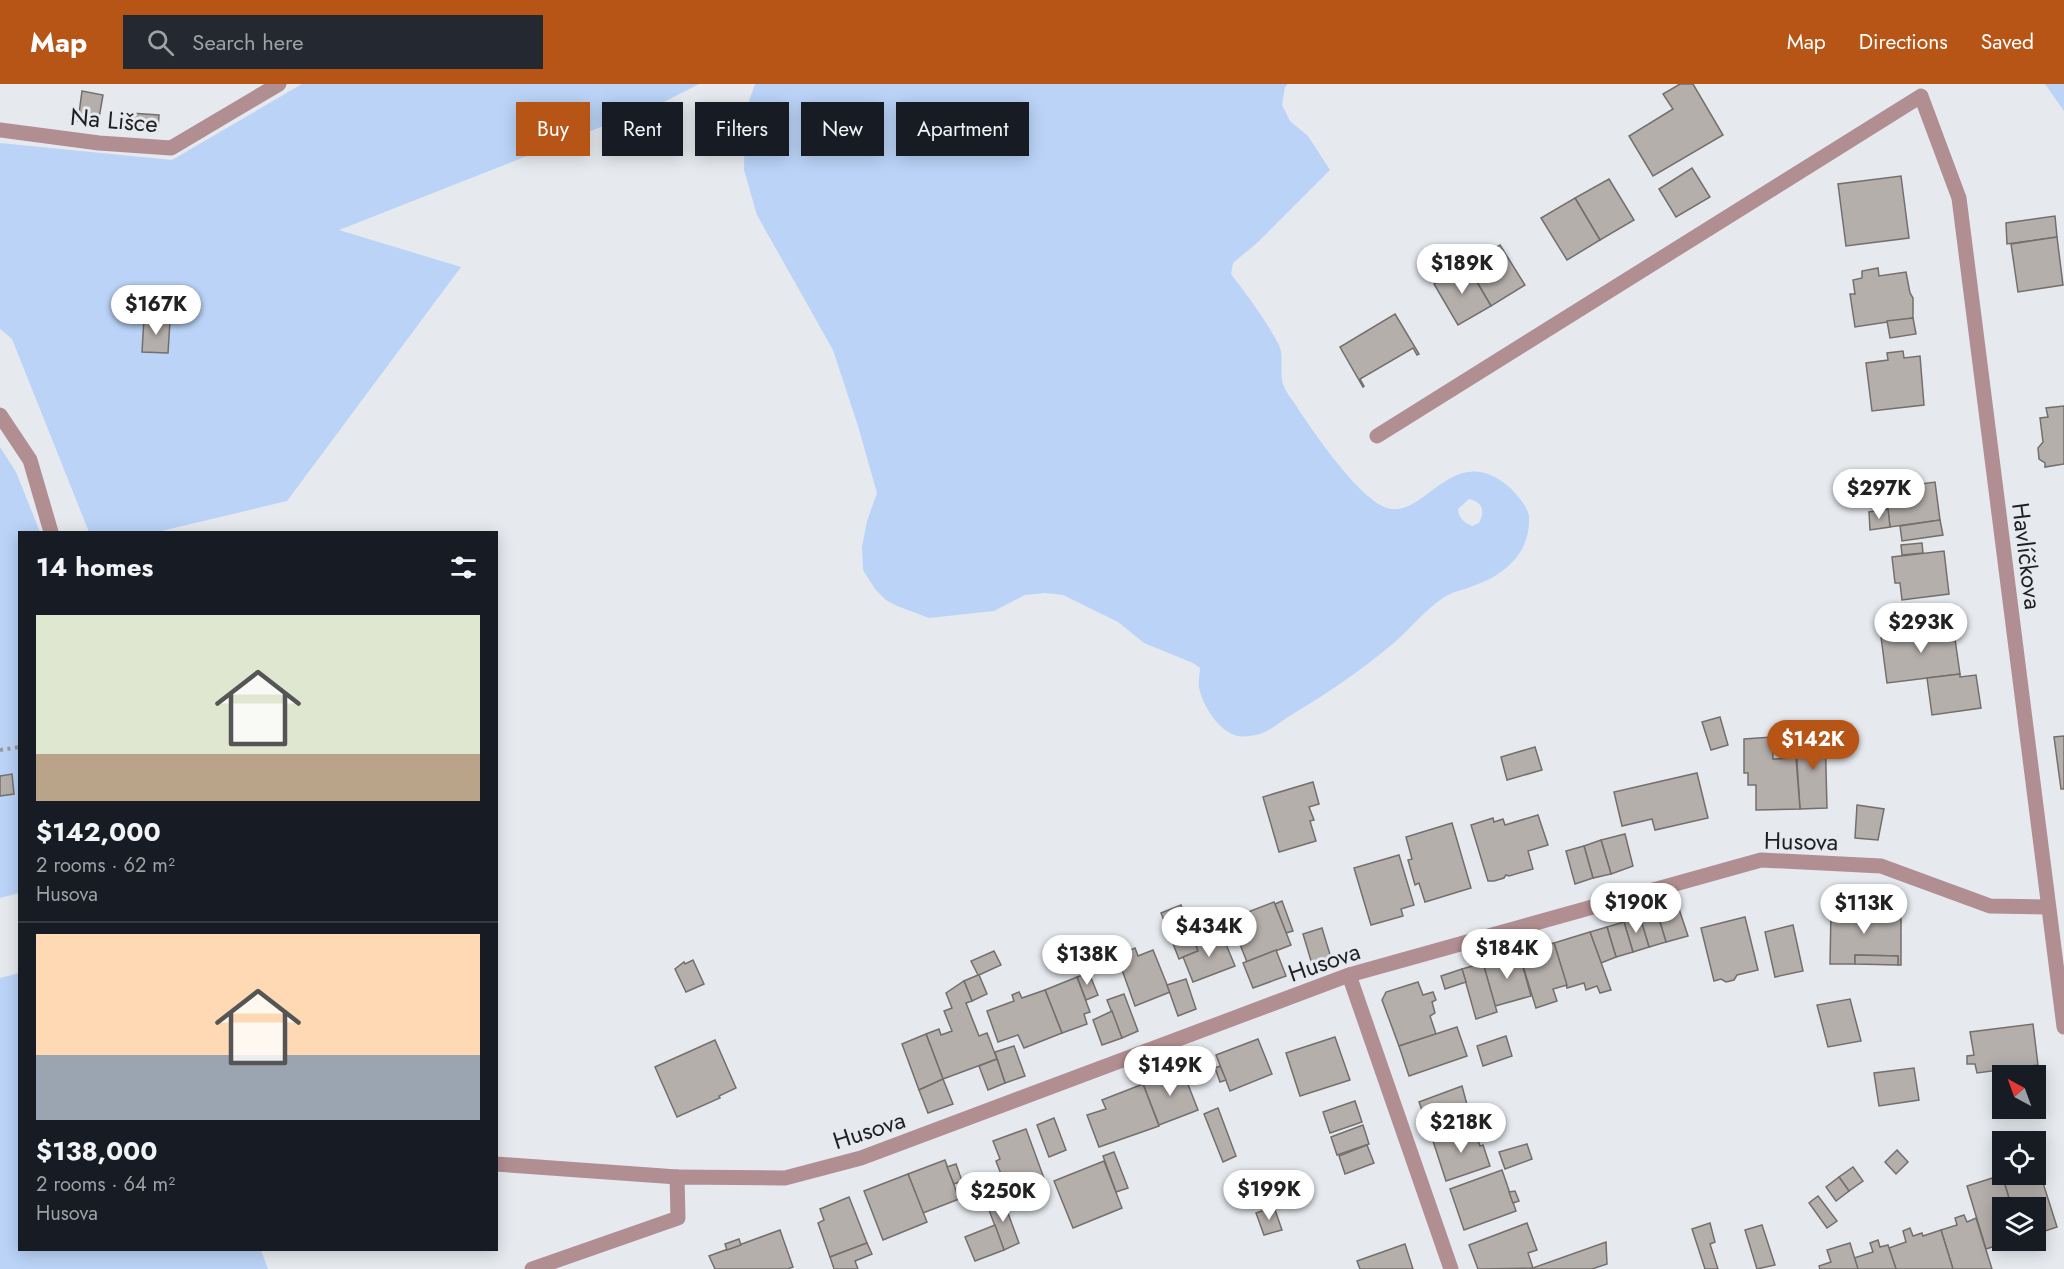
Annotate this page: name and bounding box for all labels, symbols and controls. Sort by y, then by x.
search box [123,15,543,69]
text: Map [30,22,87,63]
icon: search [144,26,177,59]
text: Search here [192,26,304,58]
text: Map [1787,27,1826,57]
text: Directions [1859,27,1948,57]
text: Saved [1981,27,2034,57]
street label: Na Lišce [69,99,159,141]
chip: Buy [516,102,590,156]
chip: Rent [602,102,683,156]
chip: Filters [695,102,789,156]
chip: New [801,102,884,156]
chip: Apartment [896,102,1029,156]
pin: $189K [1420,244,1504,295]
text: $189K [1431,249,1493,278]
pin: $167K [114,285,198,336]
text: $167K [125,290,187,319]
pin: $297K [1837,469,1921,520]
text: $297K [1847,474,1911,503]
street label: Havlíčkova [2003,501,2051,611]
text: 14 homes [36,548,153,586]
icon: filters [447,551,480,584]
pin: $293K [1879,603,1963,654]
text: $293K [1888,608,1954,637]
icon: home [204,654,312,762]
pin: $142K [1771,720,1855,771]
text: $142K [1781,725,1845,754]
text: $142,000 [36,813,161,851]
street label: Husova [1764,823,1838,859]
text: 2 rooms · 62 m² [36,851,175,880]
text: Husova [36,880,98,909]
pin: $190K [1594,883,1678,934]
pin: $113K [1822,884,1906,935]
text: $190K [1604,888,1668,917]
text: $113K [1834,889,1894,918]
pin: $434K [1167,907,1251,958]
text: $434K [1176,912,1242,941]
pin: $184K [1465,929,1549,980]
street label: Husova [1283,933,1365,991]
text: $184K [1475,934,1539,963]
pin: $138K [1045,935,1129,986]
text: $138K [1056,940,1118,969]
icon: home [204,973,312,1081]
pin: $149K [1128,1046,1212,1097]
text: $149K [1138,1051,1202,1080]
north arrow [1992,1065,2046,1119]
map controls [1992,1065,2046,1251]
street label: Husova [828,1102,910,1158]
pin: $218K [1419,1103,1503,1154]
text: $218K [1430,1108,1492,1137]
button: locate [1992,1131,2046,1185]
text: $138,000 [36,1132,158,1170]
text: 2 rooms · 64 m² [36,1170,175,1199]
pin: $199K [1227,1170,1311,1221]
pin: $250K [961,1172,1045,1223]
text: $199K [1237,1175,1301,1204]
text: $250K [970,1177,1036,1206]
button: layers [1992,1197,2046,1251]
text: Husova [36,1199,98,1228]

